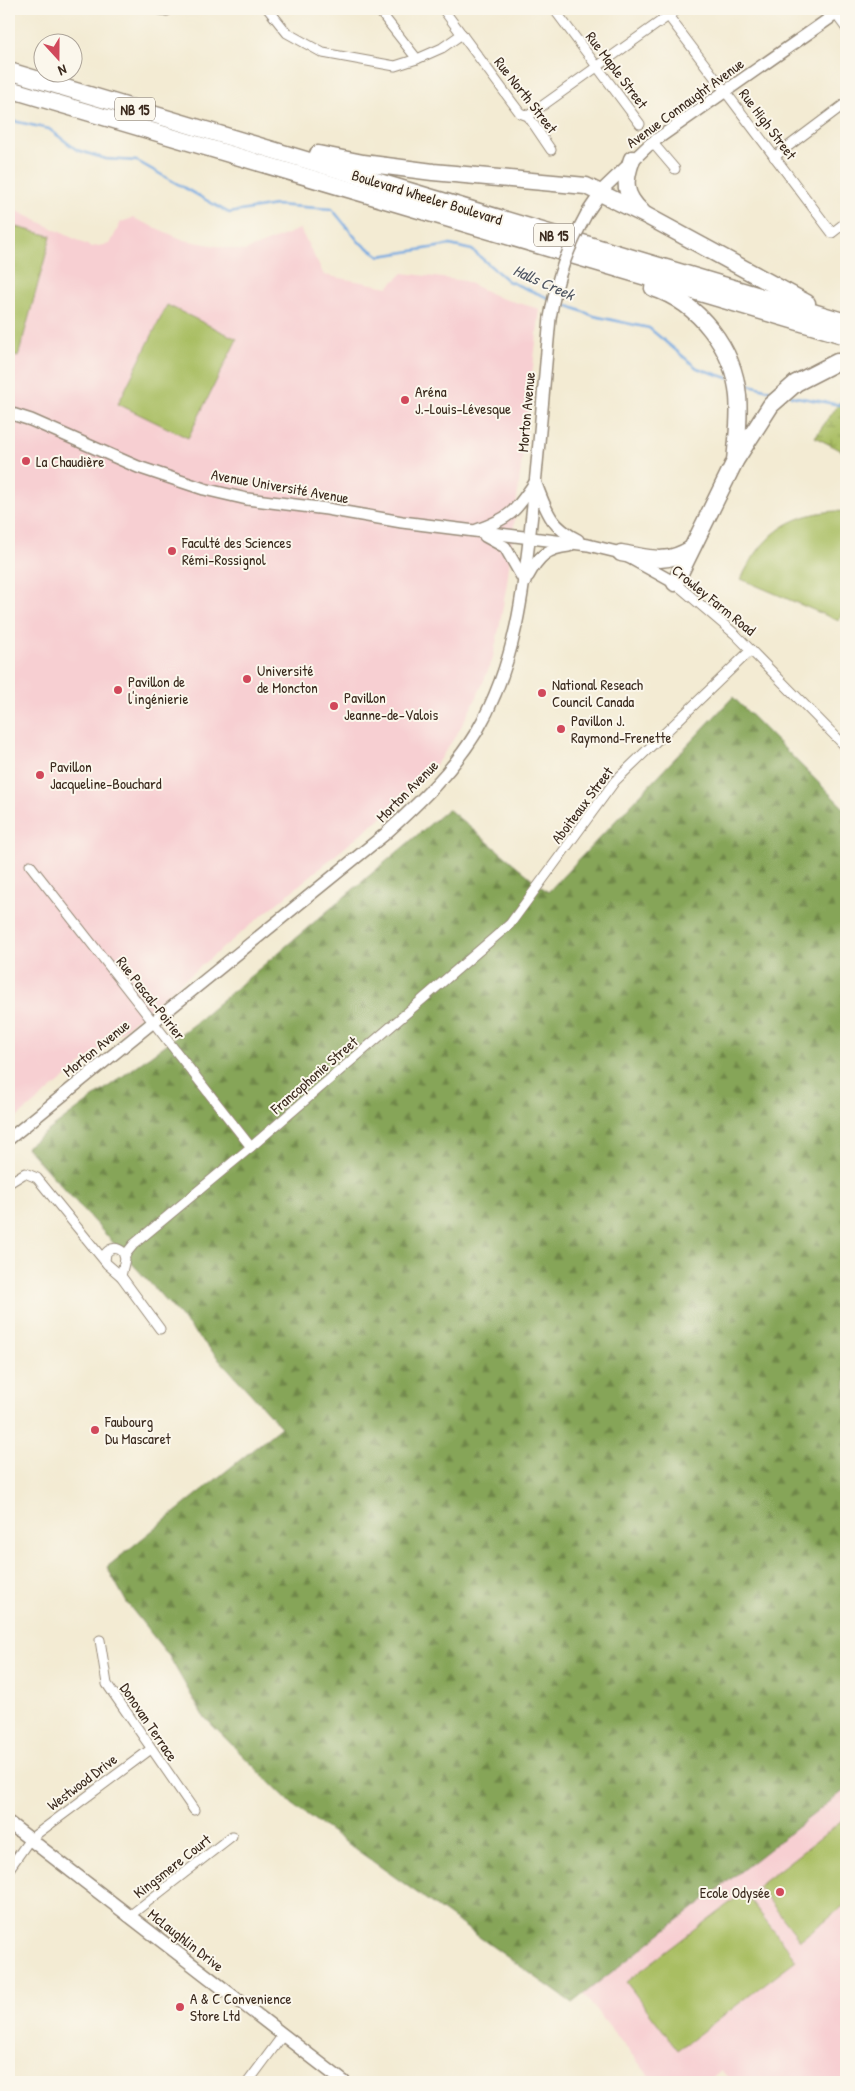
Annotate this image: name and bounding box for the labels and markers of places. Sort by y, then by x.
place label: Aréna J.-Louis-Lévesque [415,381,511,419]
marker: Aréna J.-Louis-Lévesque [399,394,411,406]
place label: La Chaudière [36,451,104,472]
marker: La Chaudière [20,455,32,467]
place label: Faculté des Sciences Rémi-Rossignol [181,532,292,570]
marker: Faculté des Sciences Rémi-Rossignol [166,545,178,557]
place label: Université de Moncton [257,660,318,698]
place label: Pavillon de l'ingénierie [128,671,188,709]
marker: Université de Moncton [241,673,253,685]
place label: National Reseach Council Canada [552,674,643,712]
marker: Pavillon de l'ingénierie [112,684,124,696]
place label: Pavillon Jeanne-de-Valois [344,687,439,725]
marker: National Reseach Council Canada [536,687,548,699]
marker: Pavillon Jeanne-de-Valois [328,700,340,712]
place label: Pavillon J. Raymond-Frenette [571,710,671,748]
marker: Pavillon J. Raymond-Frenette [555,723,567,735]
place label: Pavillon Jacqueline-Bouchard [50,756,162,794]
marker: Pavillon Jacqueline-Bouchard [34,769,46,781]
place label: Faubourg Du Mascaret [104,1411,172,1449]
marker: Faubourg Du Mascaret [89,1424,101,1436]
place label: Ecole Odysée [700,1882,770,1903]
marker: Ecole Odysée [774,1886,786,1898]
place label: A & C Convenience Store Ltd [190,1988,292,2026]
marker: A & C Convenience Store Ltd [174,2001,186,2013]

